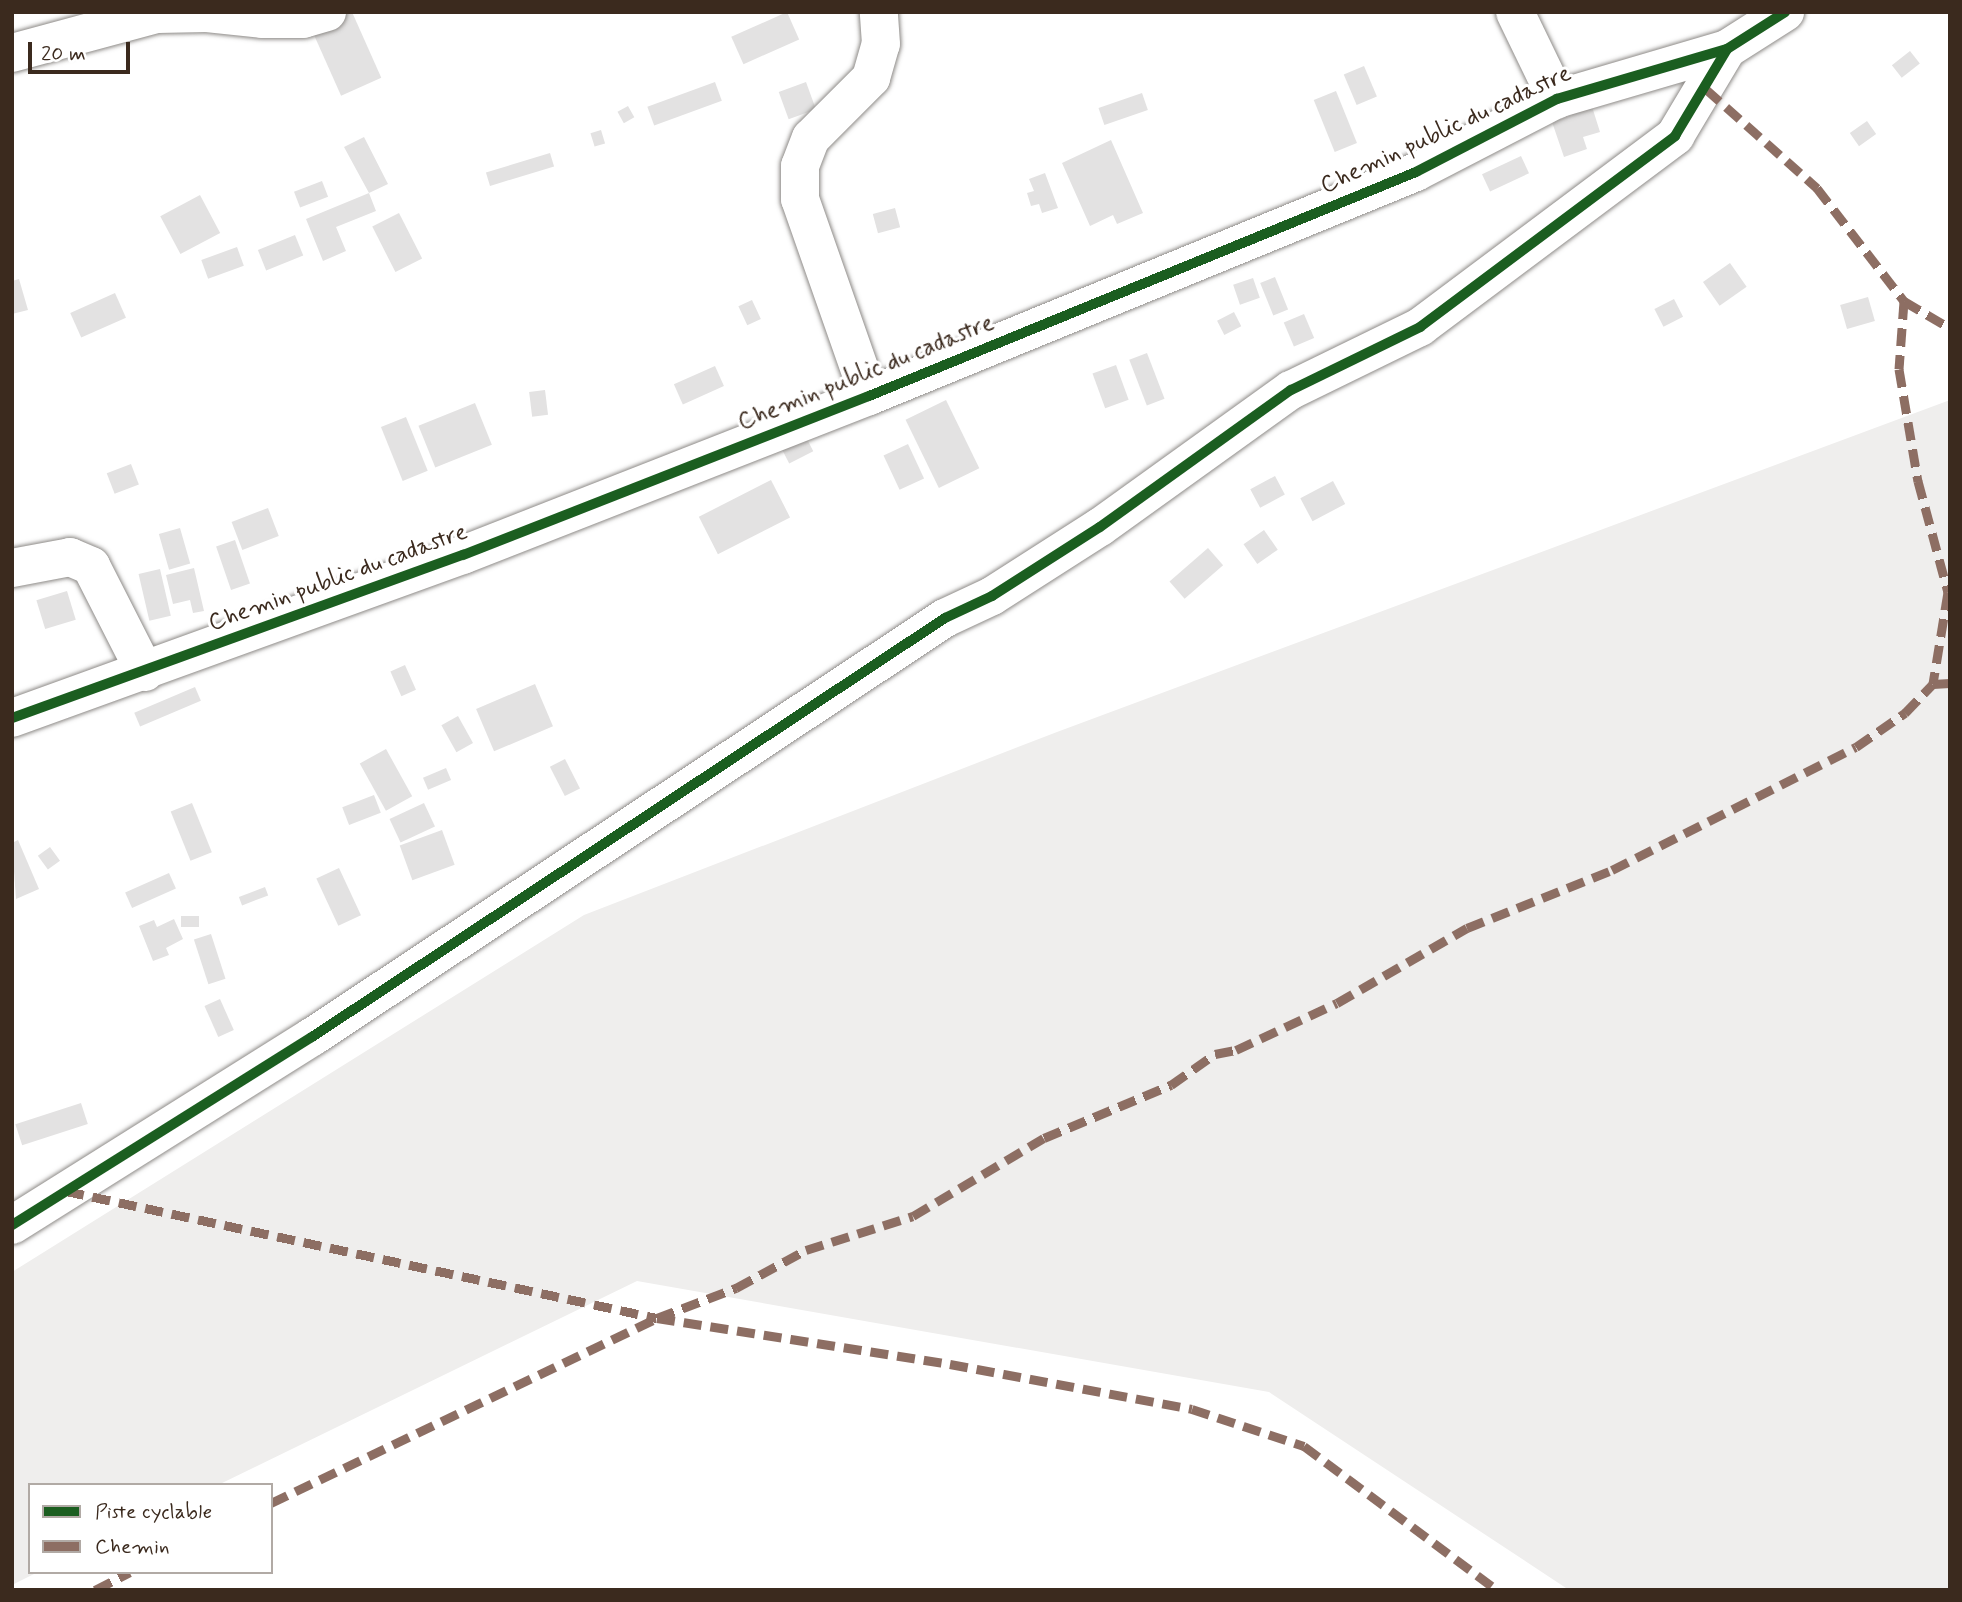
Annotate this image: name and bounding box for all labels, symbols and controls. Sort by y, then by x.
scale bar [32,28,133,72]
text: 20 m [41,40,86,68]
street label: Chemin public du cadastre [1318,60,1574,200]
street label: Chemin public du cadastre [736,309,996,437]
street label: Chemin public du cadastre [207,518,469,638]
legend [28,1483,273,1574]
text: Piste cyclable [95,1498,212,1526]
text: Chemin [95,1533,169,1561]

